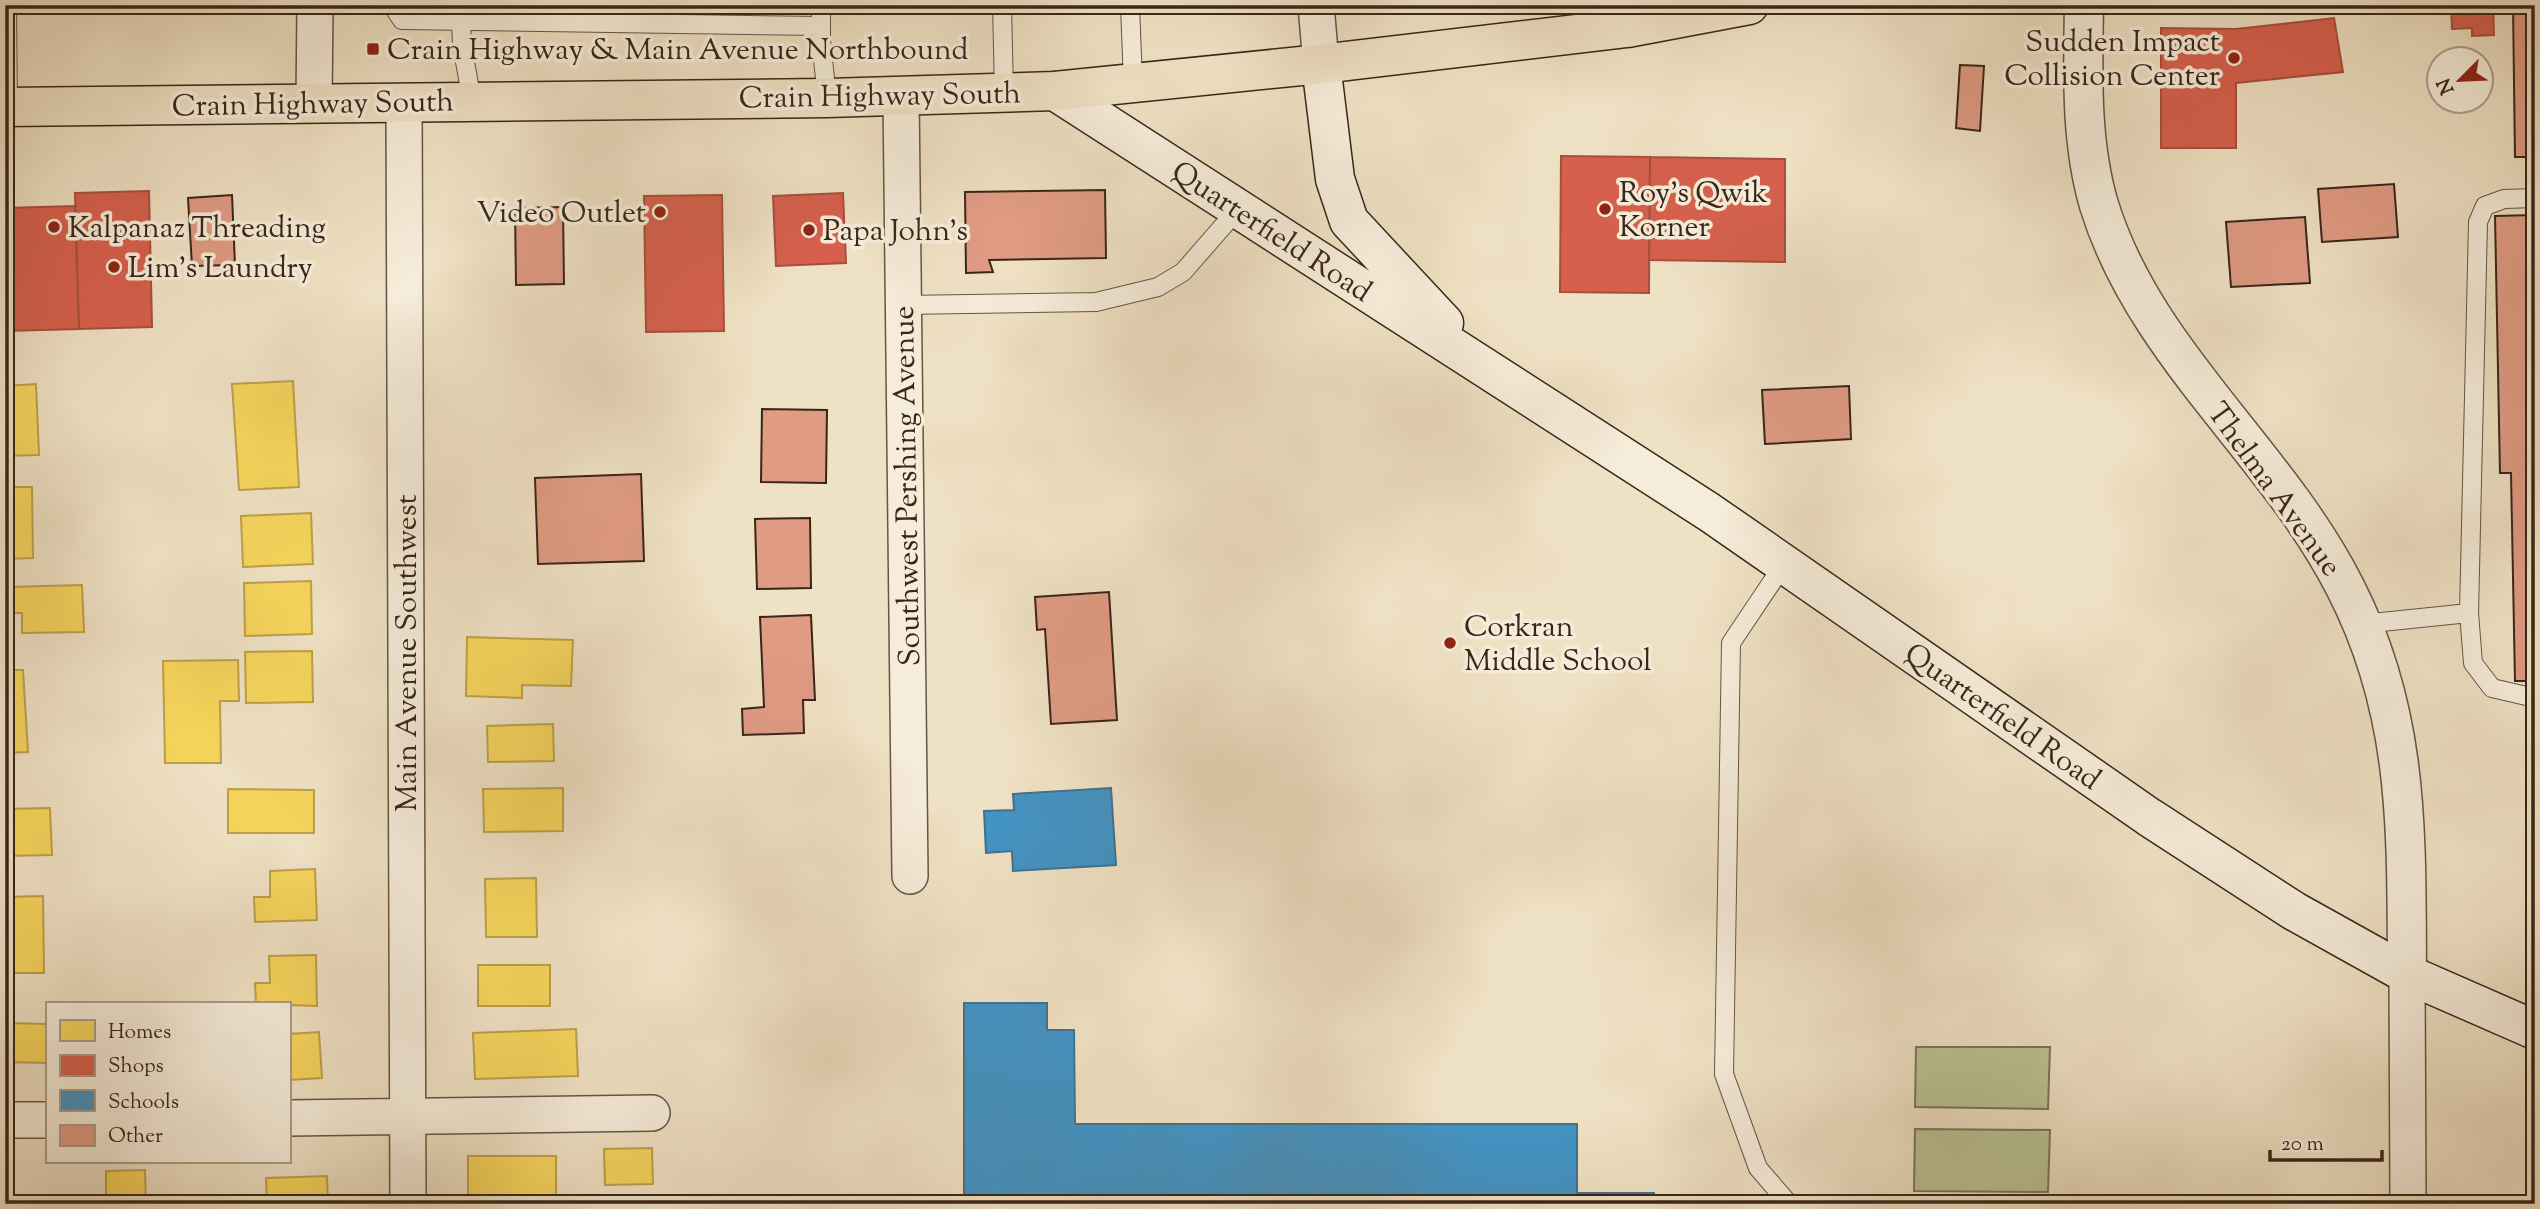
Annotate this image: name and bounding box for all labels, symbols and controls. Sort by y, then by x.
place label: Sudden Impact Collision Center [2004,22,2220,99]
place label: Crain Highway & Main Avenue Northbound [387,30,968,73]
marker: Crain Highway & Main Avenue Northbound [365,41,381,57]
north arrow [2424,46,2494,116]
marker: Sudden Impact Collision Center [2226,50,2242,66]
text: N [2431,73,2462,98]
street label: Crain Highway South [739,74,1022,121]
street label: Crain Highway South [172,82,455,129]
street label: Quarterfield Road [1162,152,1379,314]
place label: Roy's Qwik Korner [1619,173,1768,250]
place label: Video Outlet [476,193,646,236]
marker: Roy's Qwik Korner [1597,201,1613,217]
marker: Video Outlet [652,204,668,220]
place label: Kalpanaz Threading [68,208,326,251]
place label: Papa John's [823,211,968,254]
marker: Kalpanaz Threading [46,219,62,235]
marker: Papa John's [801,222,817,238]
place label: Lim's Laundry [128,248,313,291]
marker: Lim's Laundry [106,259,122,275]
street label: Southwest Pershing Avenue [884,305,933,667]
street label: Thelma Avenue [2195,395,2351,586]
street label: Main Avenue Southwest [387,494,430,812]
place label: Corkran Middle School [1464,607,1652,684]
street label: Quarterfield Road [1894,634,2109,802]
marker: Corkran Middle School [1442,635,1458,651]
legend [46,1002,290,1164]
text: Homes [108,1018,171,1048]
text: Shops [108,1052,164,1082]
text: Schools [108,1088,179,1118]
scale bar [2270,1118,2382,1162]
text: Other [108,1122,163,1152]
text: 20 m [2281,1130,2324,1160]

